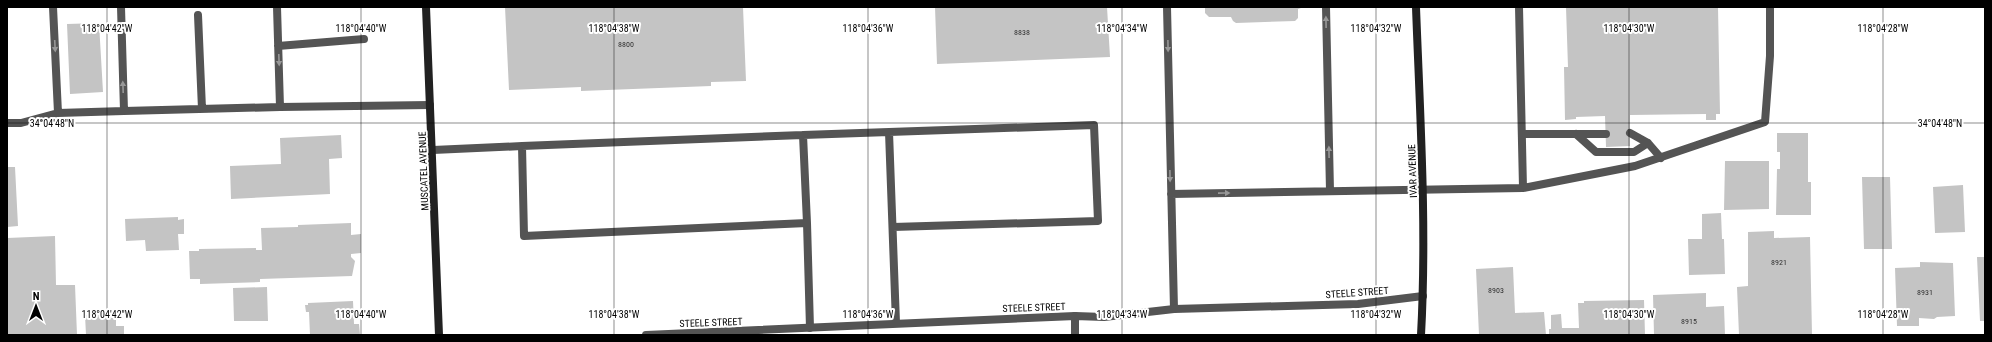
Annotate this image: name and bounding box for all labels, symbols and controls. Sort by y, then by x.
one-way arrow [1323,15,1329,28]
text: 118°04'42"W [82,23,133,34]
text: 118°04'40"W [336,23,387,34]
text: 118°04'38"W [589,23,640,34]
text: 118°04'36"W [843,23,894,34]
text: 118°04'34"W [1097,23,1148,34]
text: 118°04'32"W [1351,23,1402,34]
text: 118°04'30"W [1604,23,1655,34]
text: 118°04'28"W [1858,23,1909,34]
house number: 8838 [1014,28,1030,37]
one-way arrow [52,40,59,52]
house number: 8800 [618,40,634,49]
one-way arrow [1165,40,1171,53]
one-way arrow [276,54,282,67]
one-way arrow [120,80,126,93]
text: 34°04'48"N [30,118,74,129]
text: 34°04'48"N [1918,118,1962,129]
street label: MUSCATEL AVENUE [417,131,430,211]
street label: IVAR AVENUE [1406,144,1419,198]
one-way arrow [1326,145,1332,158]
one-way arrow [1167,170,1174,182]
one-way arrow [1218,190,1231,196]
house number: 8921 [1771,258,1787,267]
street label: STEELE STREET [1325,285,1389,300]
north arrow [16,286,56,326]
house number: 8903 [1488,286,1504,295]
house number: 8931 [1917,288,1933,297]
text: N [33,290,40,303]
street label: STEELE STREET [1002,301,1066,314]
text: 118°04'42"W [82,309,133,320]
text: 118°04'40"W [336,309,387,320]
text: 118°04'38"W [589,309,640,320]
text: 118°04'36"W [843,309,894,320]
text: 118°04'34"W [1097,309,1148,320]
text: 118°04'32"W [1351,309,1402,320]
text: 118°04'30"W [1604,309,1655,320]
text: 118°04'28"W [1858,309,1909,320]
street label: STEELE STREET [679,316,743,329]
house number: 8915 [1681,317,1697,326]

